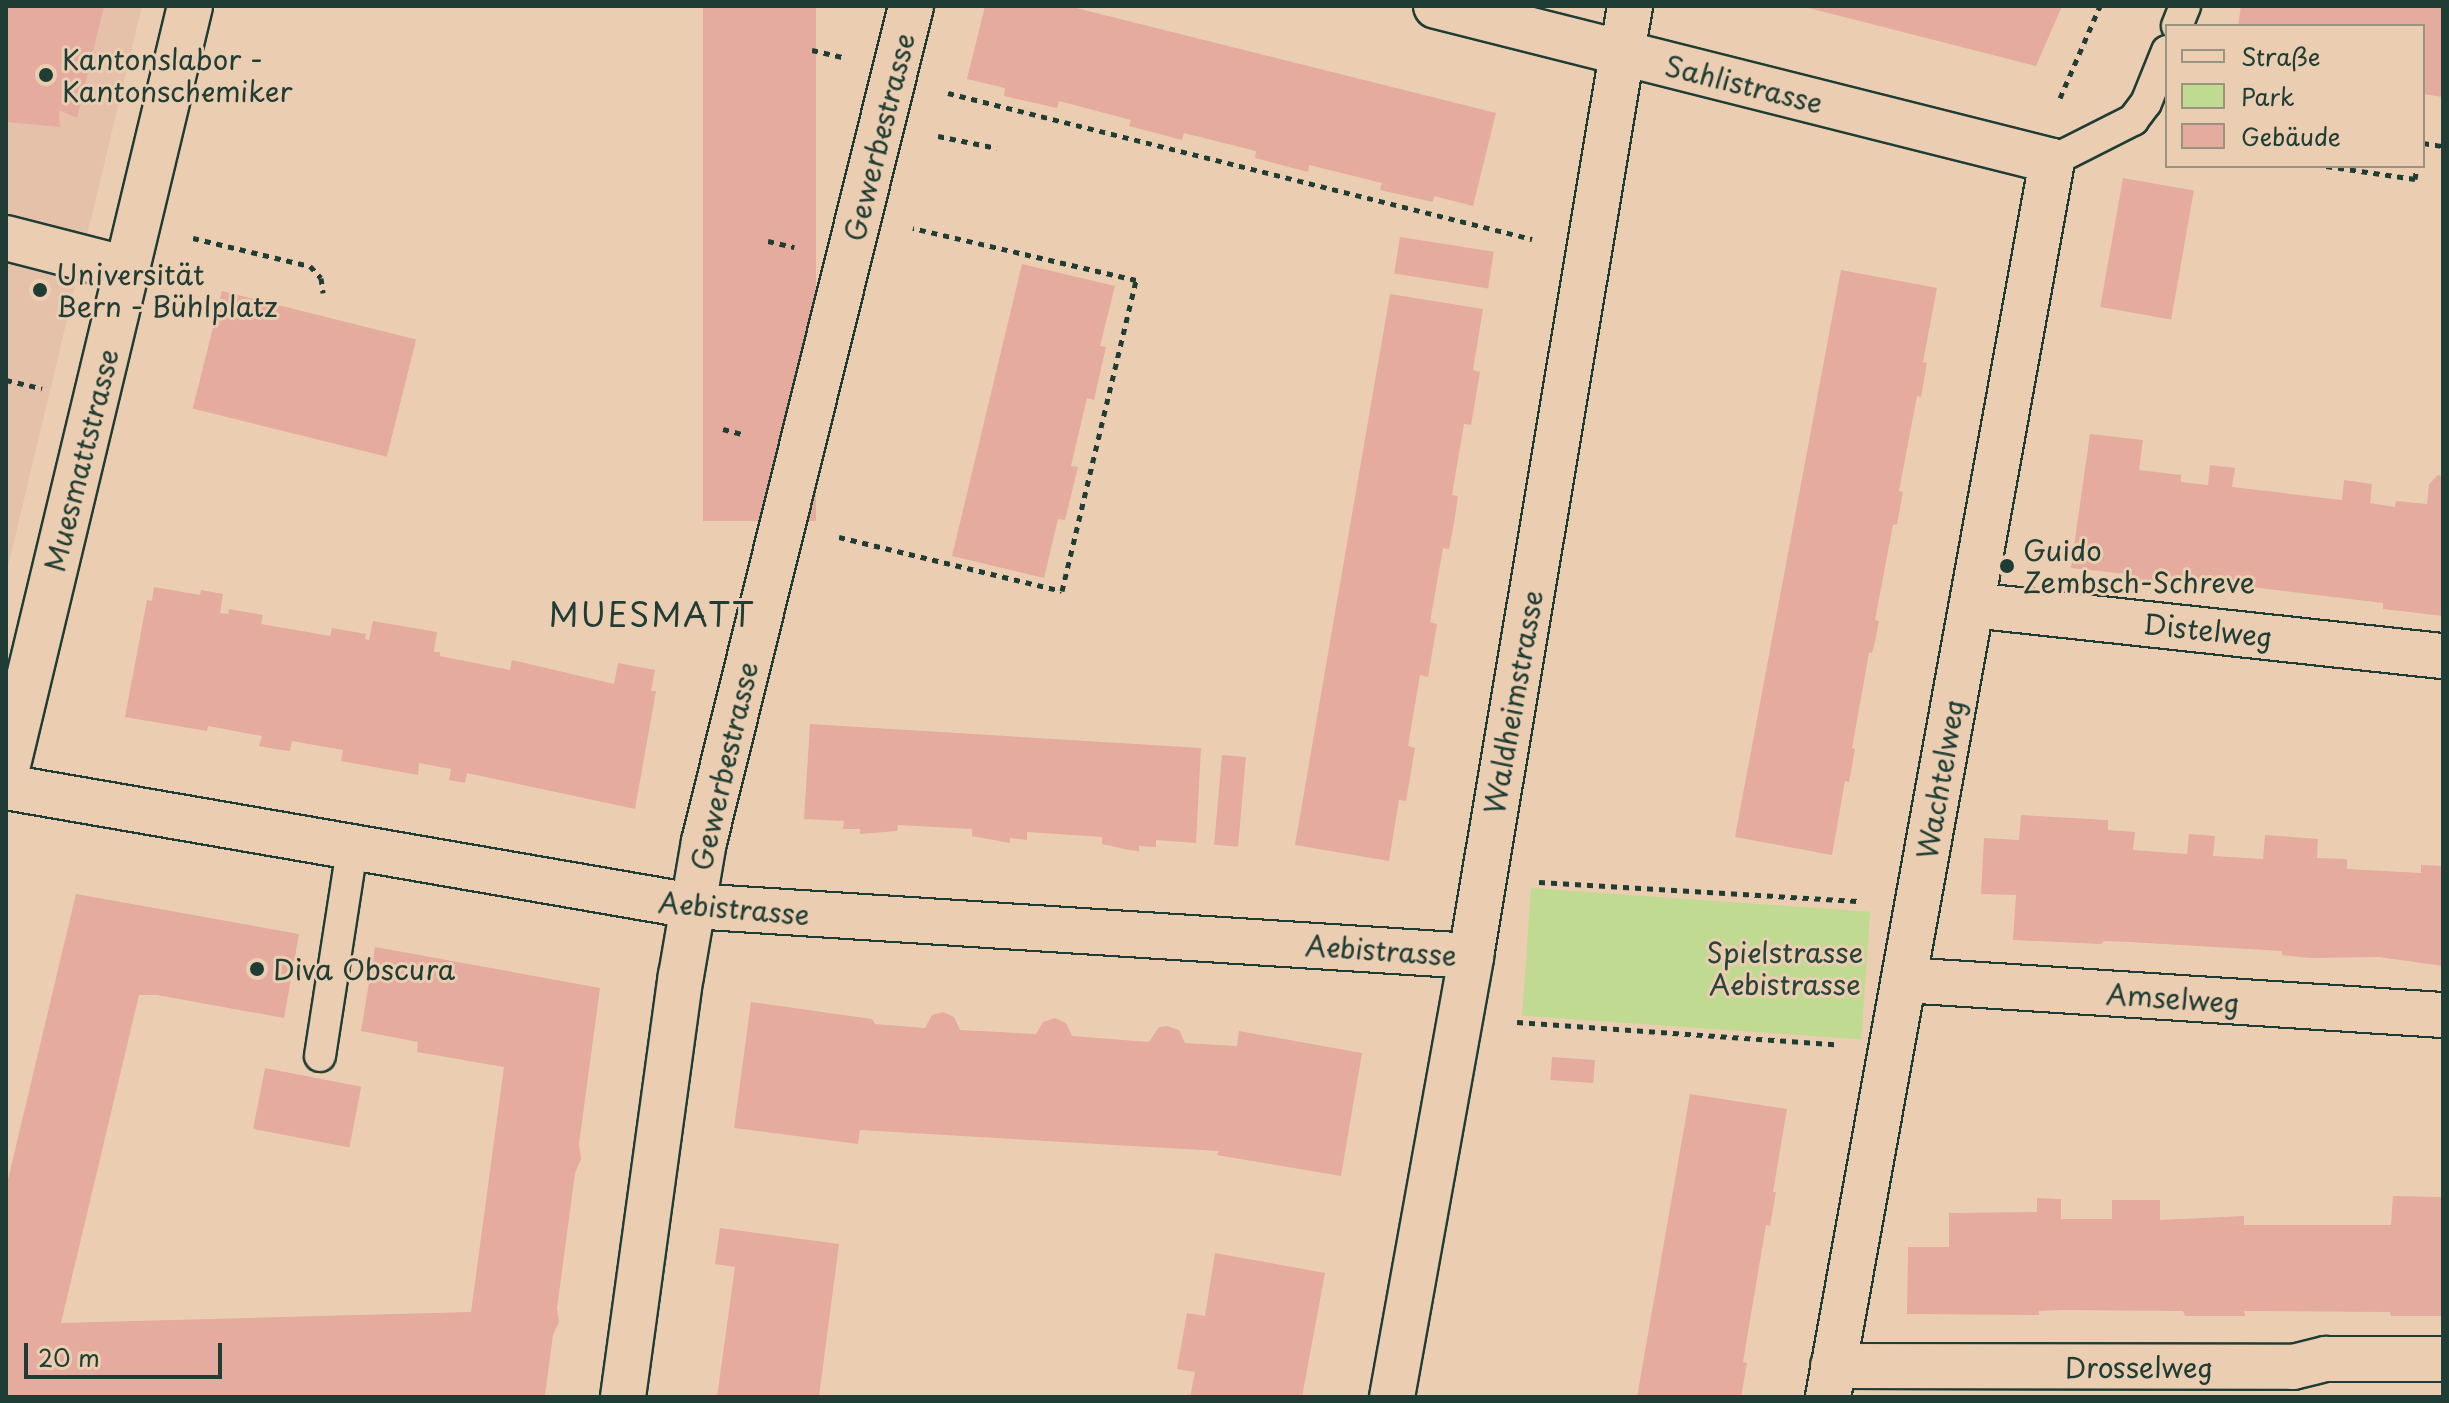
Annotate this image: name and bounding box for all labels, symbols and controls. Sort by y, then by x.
legend [2165,24,2425,168]
street label: Gewerbestrasse [837,29,921,245]
text: Straße [2241,38,2320,74]
place label: Kantonslabor - Kantonschemiker [62,42,293,108]
street label: Sahlistrasse [1662,48,1826,120]
marker: Kantonslabor - Kantonschemiker [37,66,55,84]
text: Park [2241,78,2295,114]
text: Gebäude [2241,118,2341,154]
place label: Universität Bern - Bühlplatz [56,257,280,323]
marker: Universität Bern - Bühlplatz [31,281,49,299]
street label: Muesmattstrasse [37,345,125,575]
place label: Guido Zembsch-Schreve [2023,533,2255,599]
marker: Guido Zembsch-Schreve [1998,557,2016,575]
street label: Waldheimstrasse [1477,587,1549,817]
district label: MUESMATT [549,595,755,633]
street label: Distelweg [2142,607,2274,653]
street label: Gewerbestrasse [684,658,764,874]
street label: Wachtelweg [1909,696,1971,862]
street label: Aebistrasse [657,885,811,931]
street label: Aebistrasse [1304,928,1458,972]
park label: Spielstrasse Aebistrasse [1707,935,1863,1001]
place label: Diva Obscura [273,952,454,986]
marker: Diva Obscura [248,960,266,978]
street label: Amselweg [2105,977,2241,1019]
scale bar [28,1327,226,1377]
text: 20 m [38,1339,100,1375]
street label: Drosselweg [2065,1350,2213,1384]

